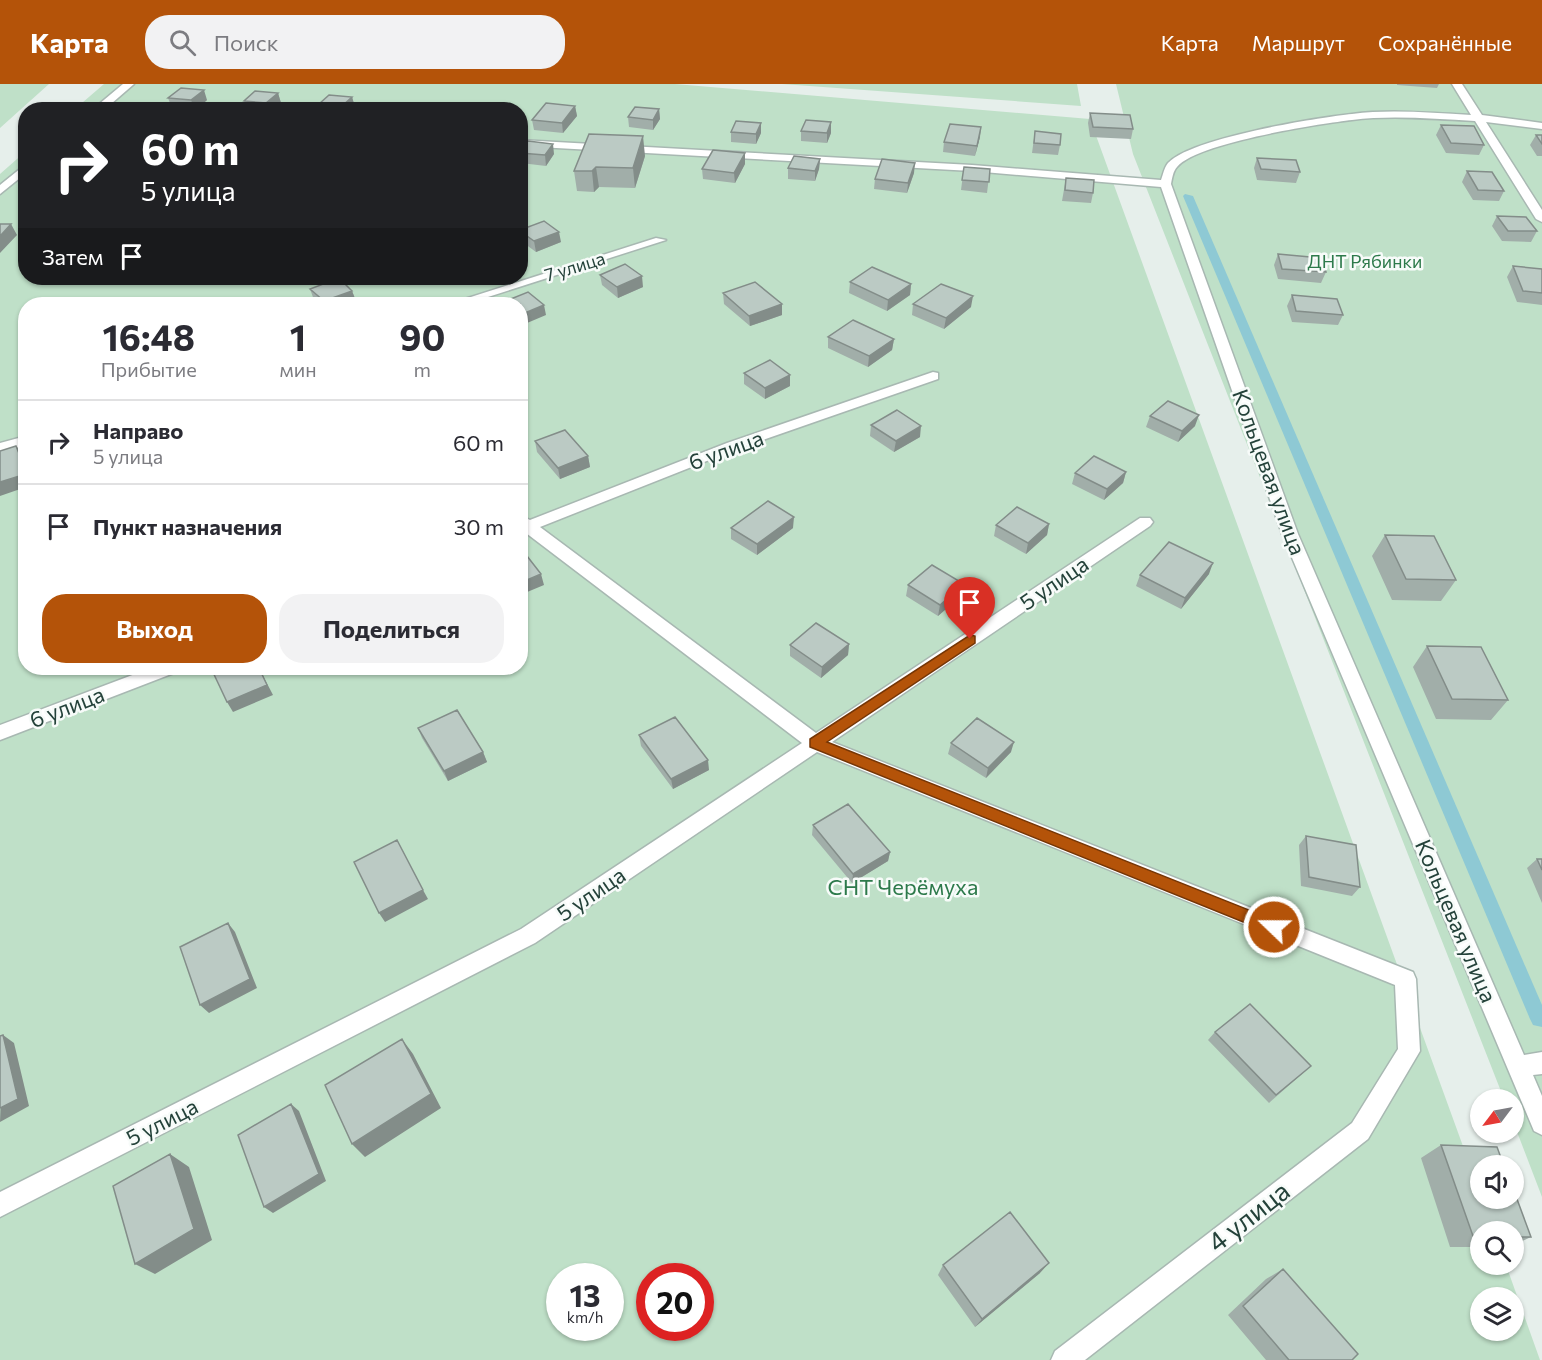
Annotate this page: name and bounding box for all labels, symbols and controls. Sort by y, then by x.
search box [145,15,565,69]
text: Карта [30,25,109,59]
icon: search [166,26,199,59]
text: Поиск [214,29,278,56]
text: Карта [1161,30,1219,55]
text: Маршрут [1252,30,1345,55]
text: Сохранённые [1378,30,1512,55]
text: 60 m [141,122,240,174]
icon: right [42,126,120,204]
text: 5 улица [141,174,236,207]
icon: arrive [115,240,148,273]
text: Затем [42,243,103,270]
street label: 7 улица [542,246,608,286]
park label: ДНТ Рябинки [1308,250,1422,272]
text: 16:48 [103,314,195,358]
text: 1 [290,314,306,358]
text: 90 [399,314,445,358]
text: Прибытие [101,357,197,381]
text: мин [279,357,317,381]
text: m [414,357,431,381]
street label: Кольцевая улица [1227,385,1312,558]
text: Направо [93,417,183,444]
street label: 6 улица [685,424,767,476]
icon: right [42,426,75,459]
text: 60 m [453,429,504,456]
text: 5 улица [93,444,163,468]
icon: arrive [42,510,75,543]
text: Пункт назначения [93,513,282,540]
text: 30 m [454,513,504,540]
street label: 5 улица [1014,550,1093,615]
pin [944,577,995,639]
icon: arrive [953,586,986,619]
button: Выход [42,594,267,663]
button: Поделиться [279,594,504,663]
street label: 6 улица [26,680,108,733]
street label: Кольцевая улица [1410,835,1503,1006]
street label: 5 улица [551,861,630,926]
park label: СНТ Черёмуха [828,873,978,900]
position arrow [1242,895,1306,959]
north arrow [1470,1089,1524,1143]
map controls [1470,1089,1524,1341]
street label: 5 улица [121,1092,202,1151]
button: sound [1470,1155,1524,1209]
street label: 4 улица [1200,1173,1296,1258]
button: search [1470,1221,1524,1275]
speed limit sign: 20 [636,1263,714,1341]
text: 13 [569,1276,601,1313]
button: layers [1470,1287,1524,1341]
text: km/h [567,1308,603,1326]

